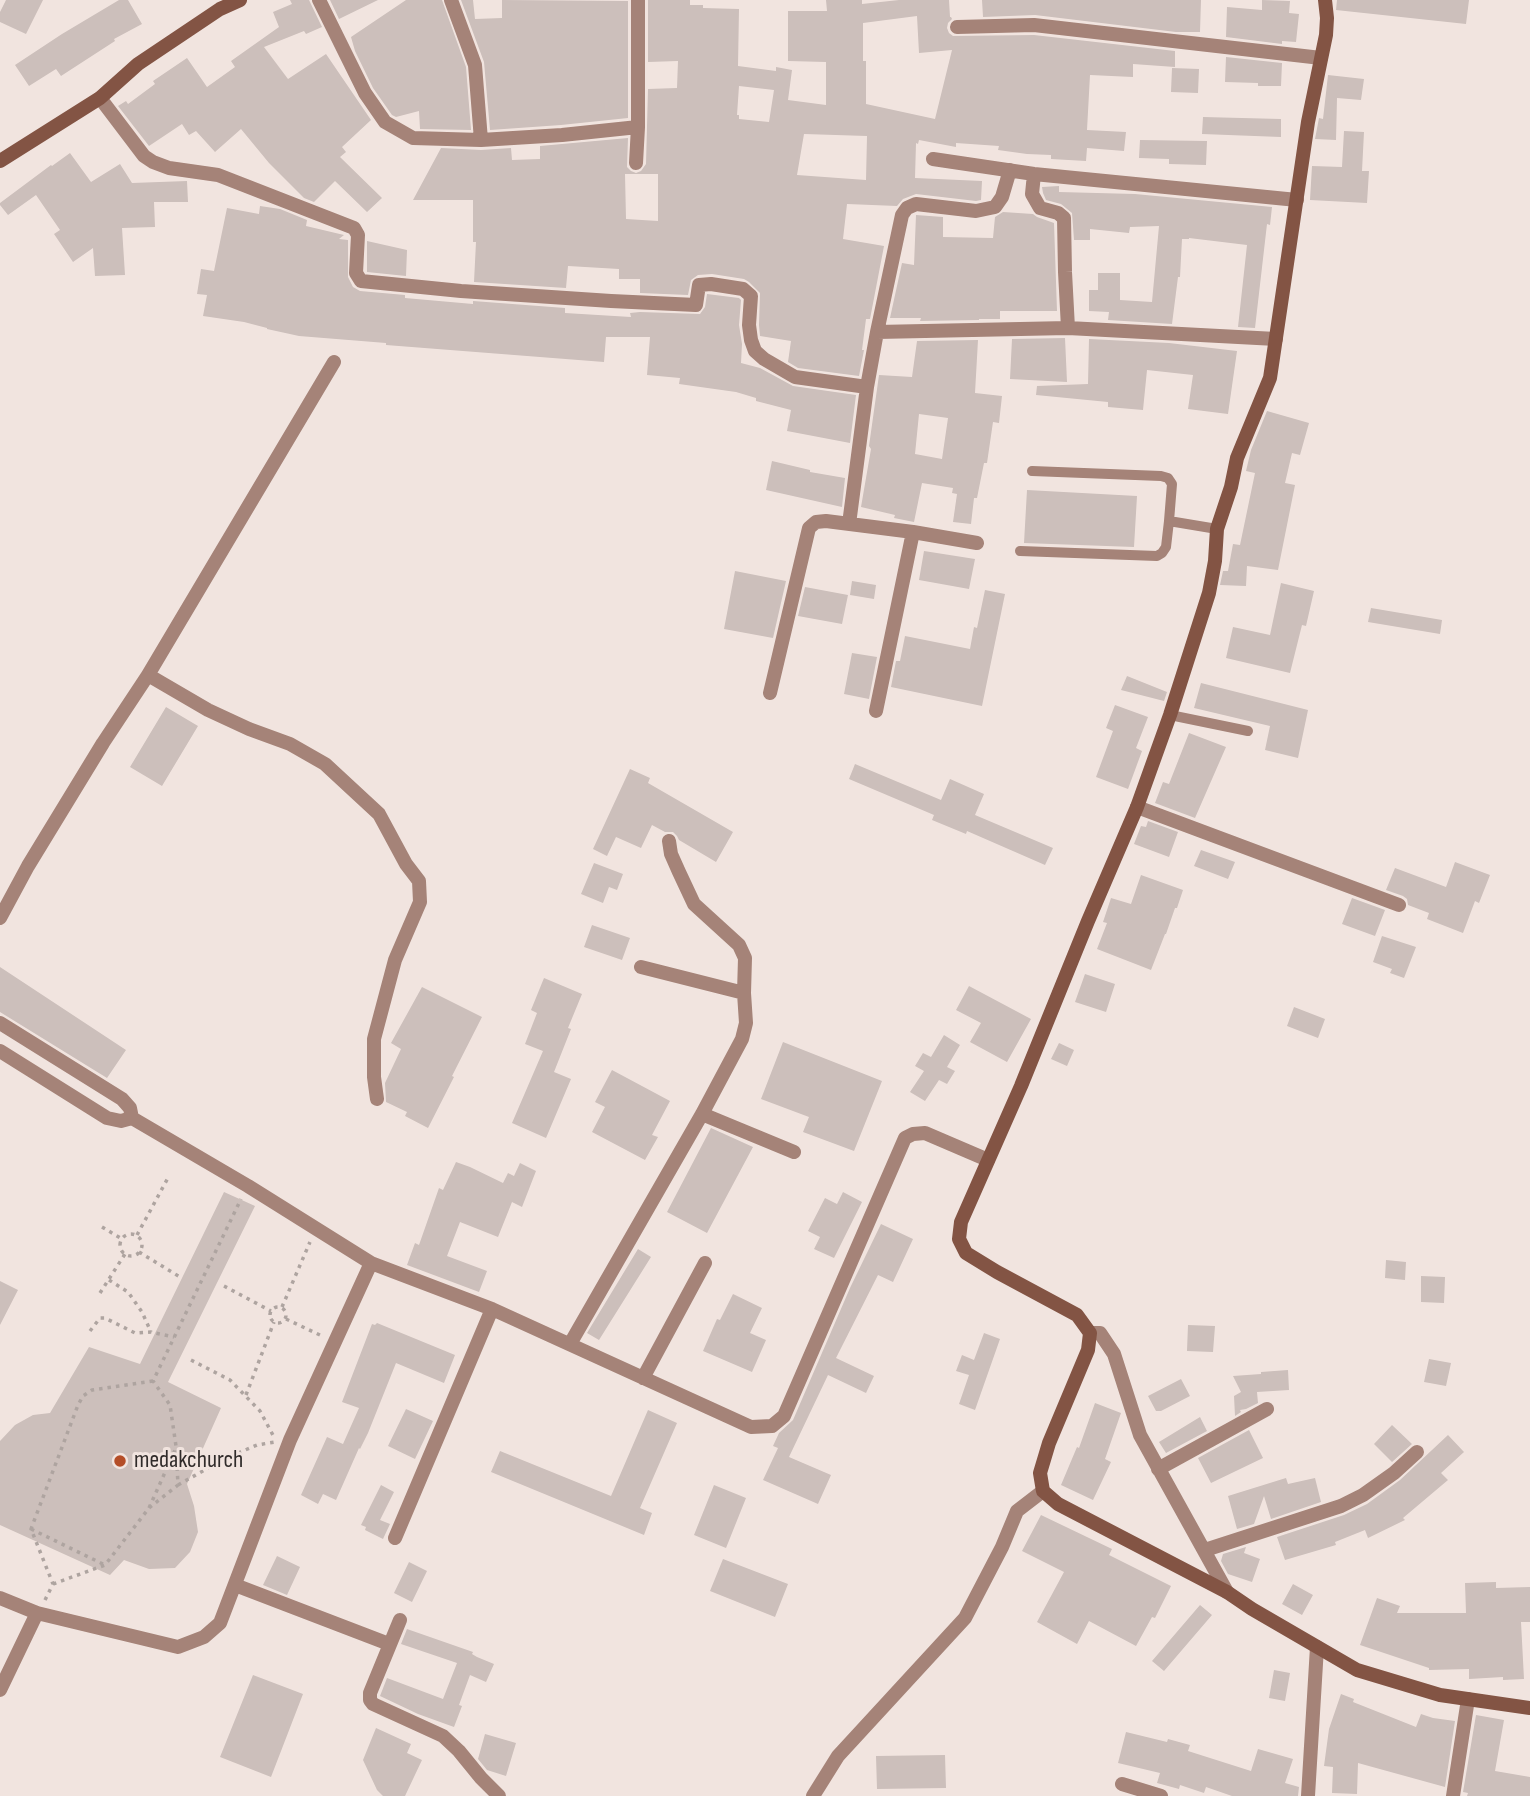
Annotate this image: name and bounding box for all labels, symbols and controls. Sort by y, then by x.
place label: medakchurch [134,1447,243,1475]
marker: medakchurch [112,1453,128,1469]

